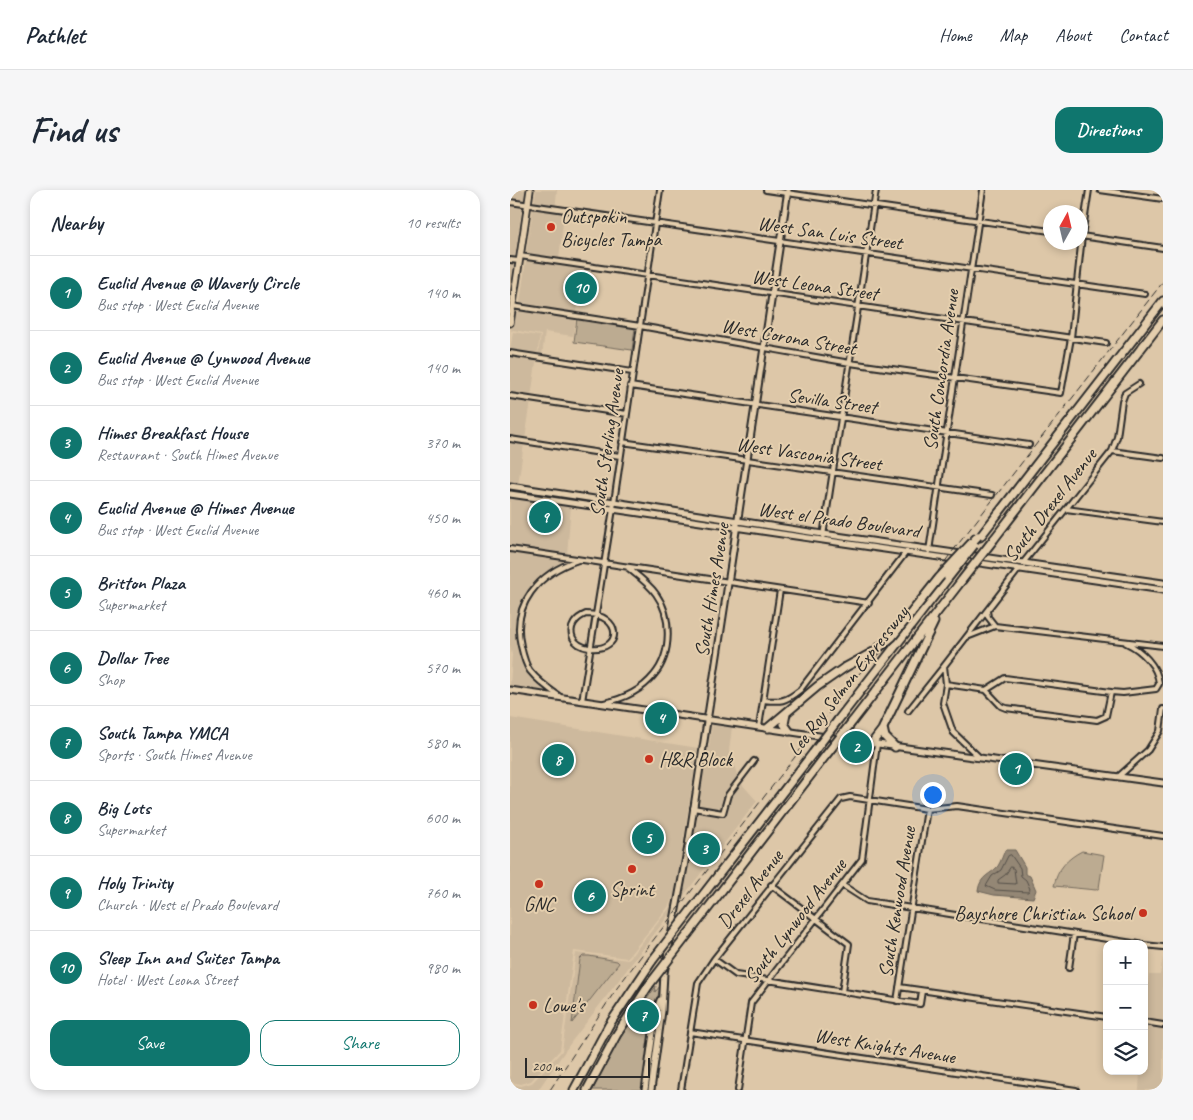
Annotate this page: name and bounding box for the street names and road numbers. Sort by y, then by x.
street label: West San Luis Street [756,211,906,256]
street label: West Leona Street [750,264,883,307]
street label: South Concordia Avenue [917,286,965,452]
street label: West Corona Street [720,313,861,362]
street label: South Sterling Avenue [584,366,630,518]
street label: Sevilla Street [786,382,881,420]
street label: West Vasconia Street [735,431,885,477]
street label: South Drexel Avenue [998,442,1103,567]
street label: West el Prado Boulevard [757,496,924,544]
street label: South Himes Avenue [689,520,735,659]
street label: Lee Roy Selmon Expressway [782,600,915,761]
street label: South Kenwood Avenue [873,823,921,979]
street label: Drexel Avenue [712,843,789,933]
street label: South Lynwood Avenue [738,852,853,989]
street label: West Knights Avenue [813,1023,958,1070]

